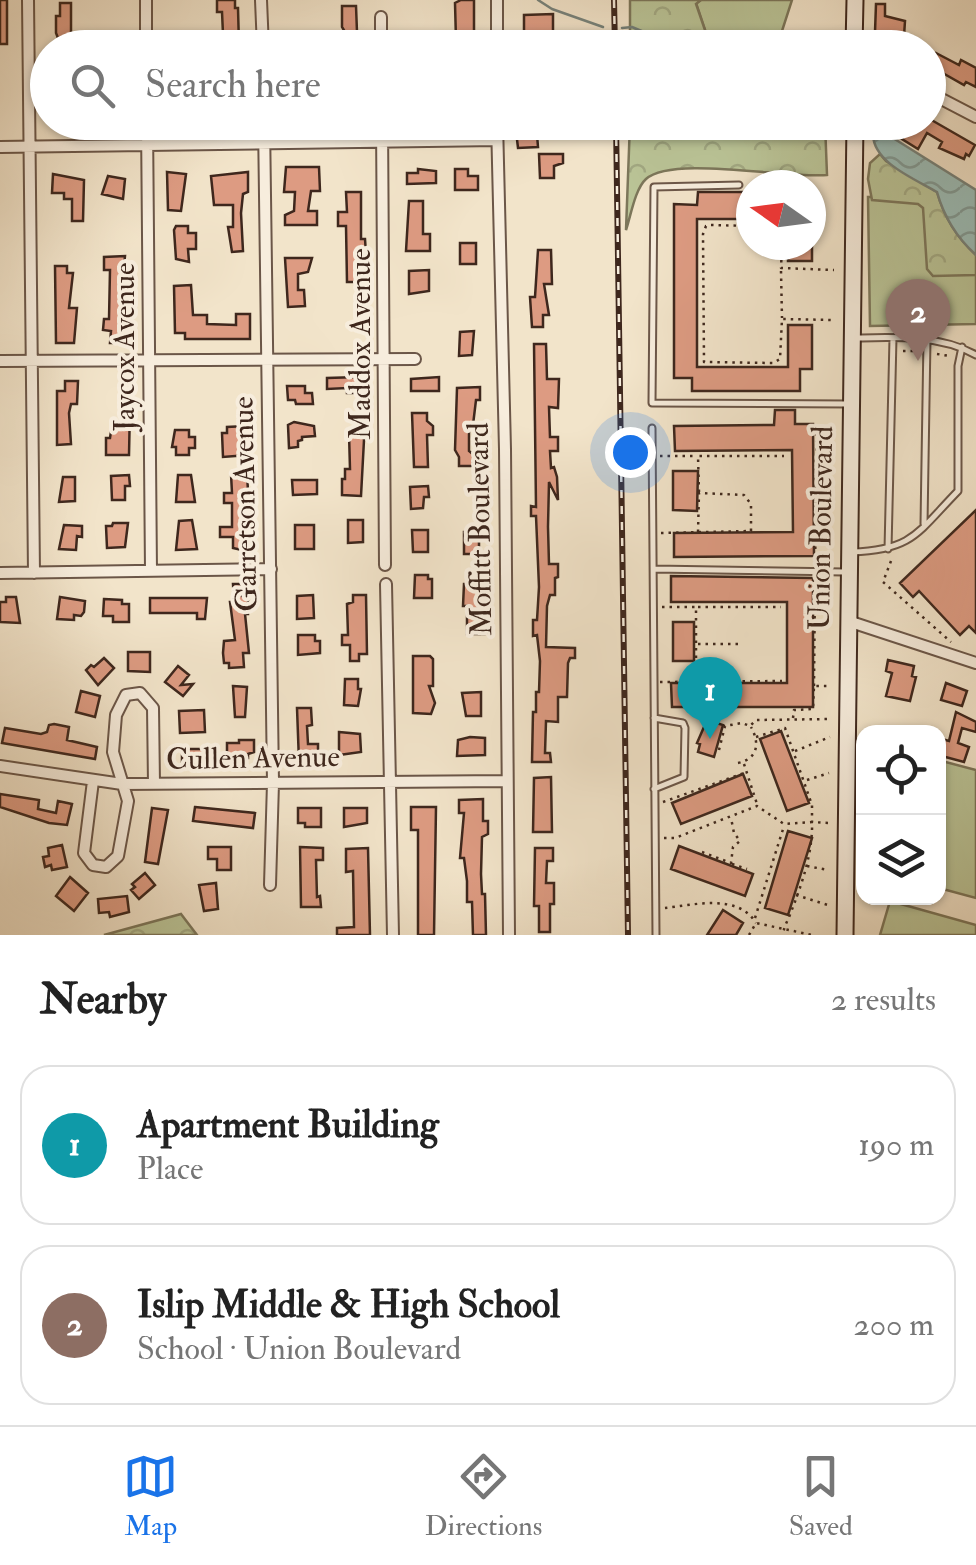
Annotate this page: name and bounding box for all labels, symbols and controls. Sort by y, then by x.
search box [30,30,946,140]
icon: search [65,58,120,113]
text: Search here [145,61,321,109]
north arrow [736,170,826,260]
street label: Maddox Avenue [342,248,379,440]
street label: Jaycox Avenue [106,262,143,433]
pin: 2 [886,278,950,361]
street label: Garretson Avenue [225,396,265,612]
street label: Moffitt Boulevard [460,422,500,636]
street label: Union Boulevard [801,425,841,631]
your location [605,427,656,478]
pin: 1 [678,656,742,739]
map controls [856,725,946,905]
button: locate [856,725,946,815]
street label: Cullen Avenue [166,738,340,778]
button: layers [856,815,946,905]
text: Nearby [40,974,166,1026]
text: 2 results [831,980,936,1020]
text: Apartment Building [137,1101,439,1149]
text: 1 [69,1125,80,1165]
text: 190 m [858,1125,934,1165]
text: Place [137,1149,203,1189]
text: Islip Middle & High School [137,1281,560,1329]
text: 2 [66,1305,83,1345]
text: 200 m [853,1305,934,1345]
text: School · Union Boulevard [137,1329,461,1369]
tab: Map [123,1449,178,1544]
tab: Directions [425,1449,542,1544]
tab: Saved [789,1449,853,1544]

